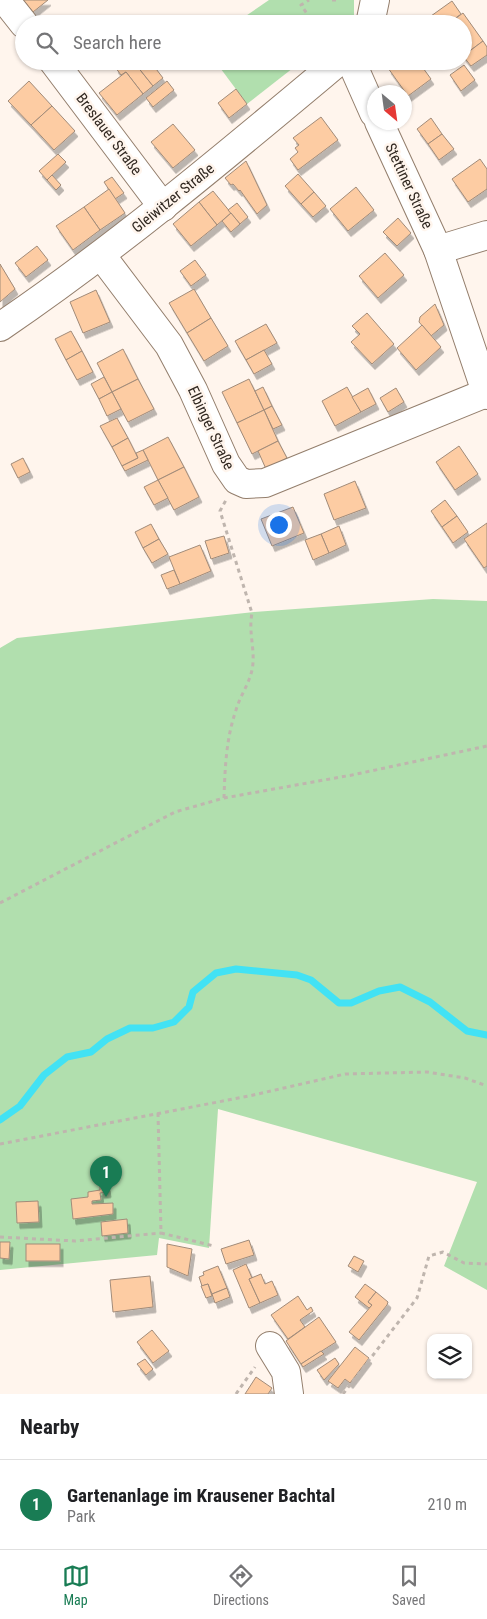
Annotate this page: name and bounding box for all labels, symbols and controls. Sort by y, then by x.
search box [15,15,472,70]
icon: search [33,29,61,57]
text: Search here [73,31,161,54]
north arrow [367,85,412,130]
street label: Breslauer Straße [72,89,146,179]
street label: Stettiner Straße [381,140,437,232]
street label: Gleiwitzer Straße [128,159,218,237]
street label: Elbinger Straße [184,383,238,473]
your location [266,512,292,538]
pin: 1 [90,1156,122,1197]
map controls [427,1334,472,1379]
button: layers [427,1334,472,1379]
text: Nearby [20,1415,79,1439]
text: Gartenanlage im Krausener Bachtal [67,1484,335,1507]
text: 1 [32,1495,40,1514]
text: 210 m [428,1495,467,1514]
text: Park [67,1507,96,1526]
tab: Map [62,1562,90,1608]
tab: Directions [213,1562,269,1608]
tab: Saved [392,1562,425,1608]

